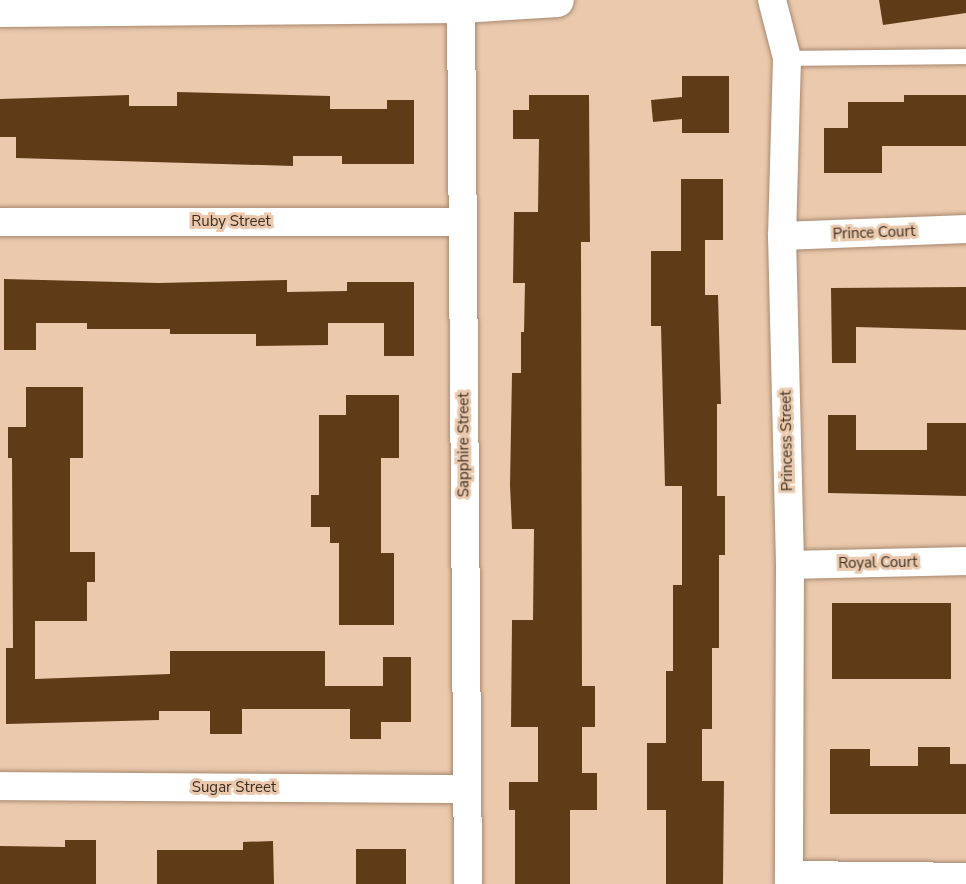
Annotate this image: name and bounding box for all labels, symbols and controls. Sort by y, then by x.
street label: Ruby Street [191,213,271,231]
street label: Prince Court [832,223,916,243]
street label: Princess Street [777,391,797,491]
street label: Sapphire Street [455,393,473,497]
street label: Royal Court [838,553,918,573]
street label: Sugar Street [192,779,276,797]

